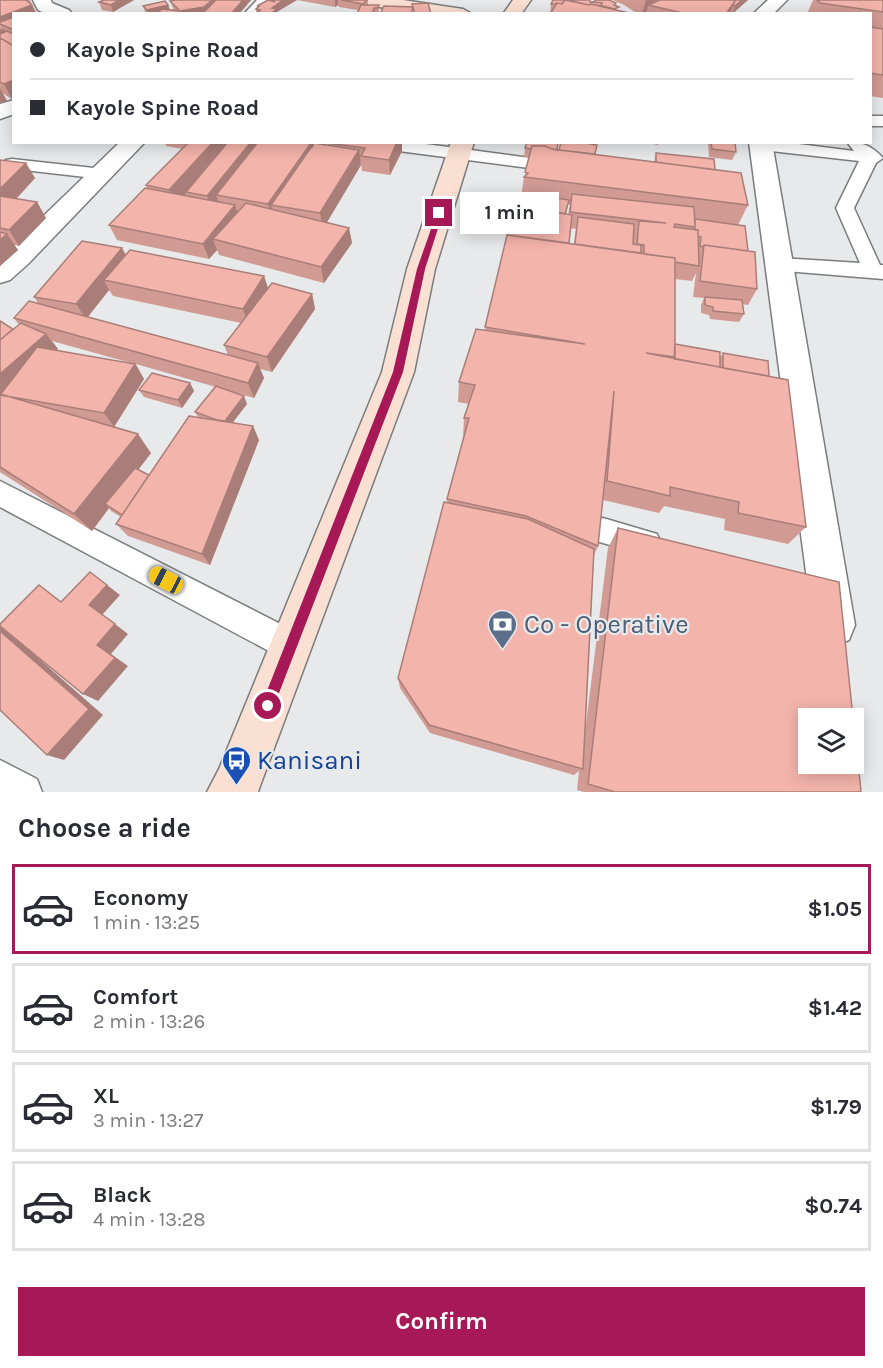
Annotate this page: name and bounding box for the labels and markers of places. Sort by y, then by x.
bank icon: Co - Operative [487,608,519,650]
place label: Co - Operative [524,609,689,640]
bus stop icon: Kanisani [220,744,252,786]
place label: Kanisani [257,745,362,776]

